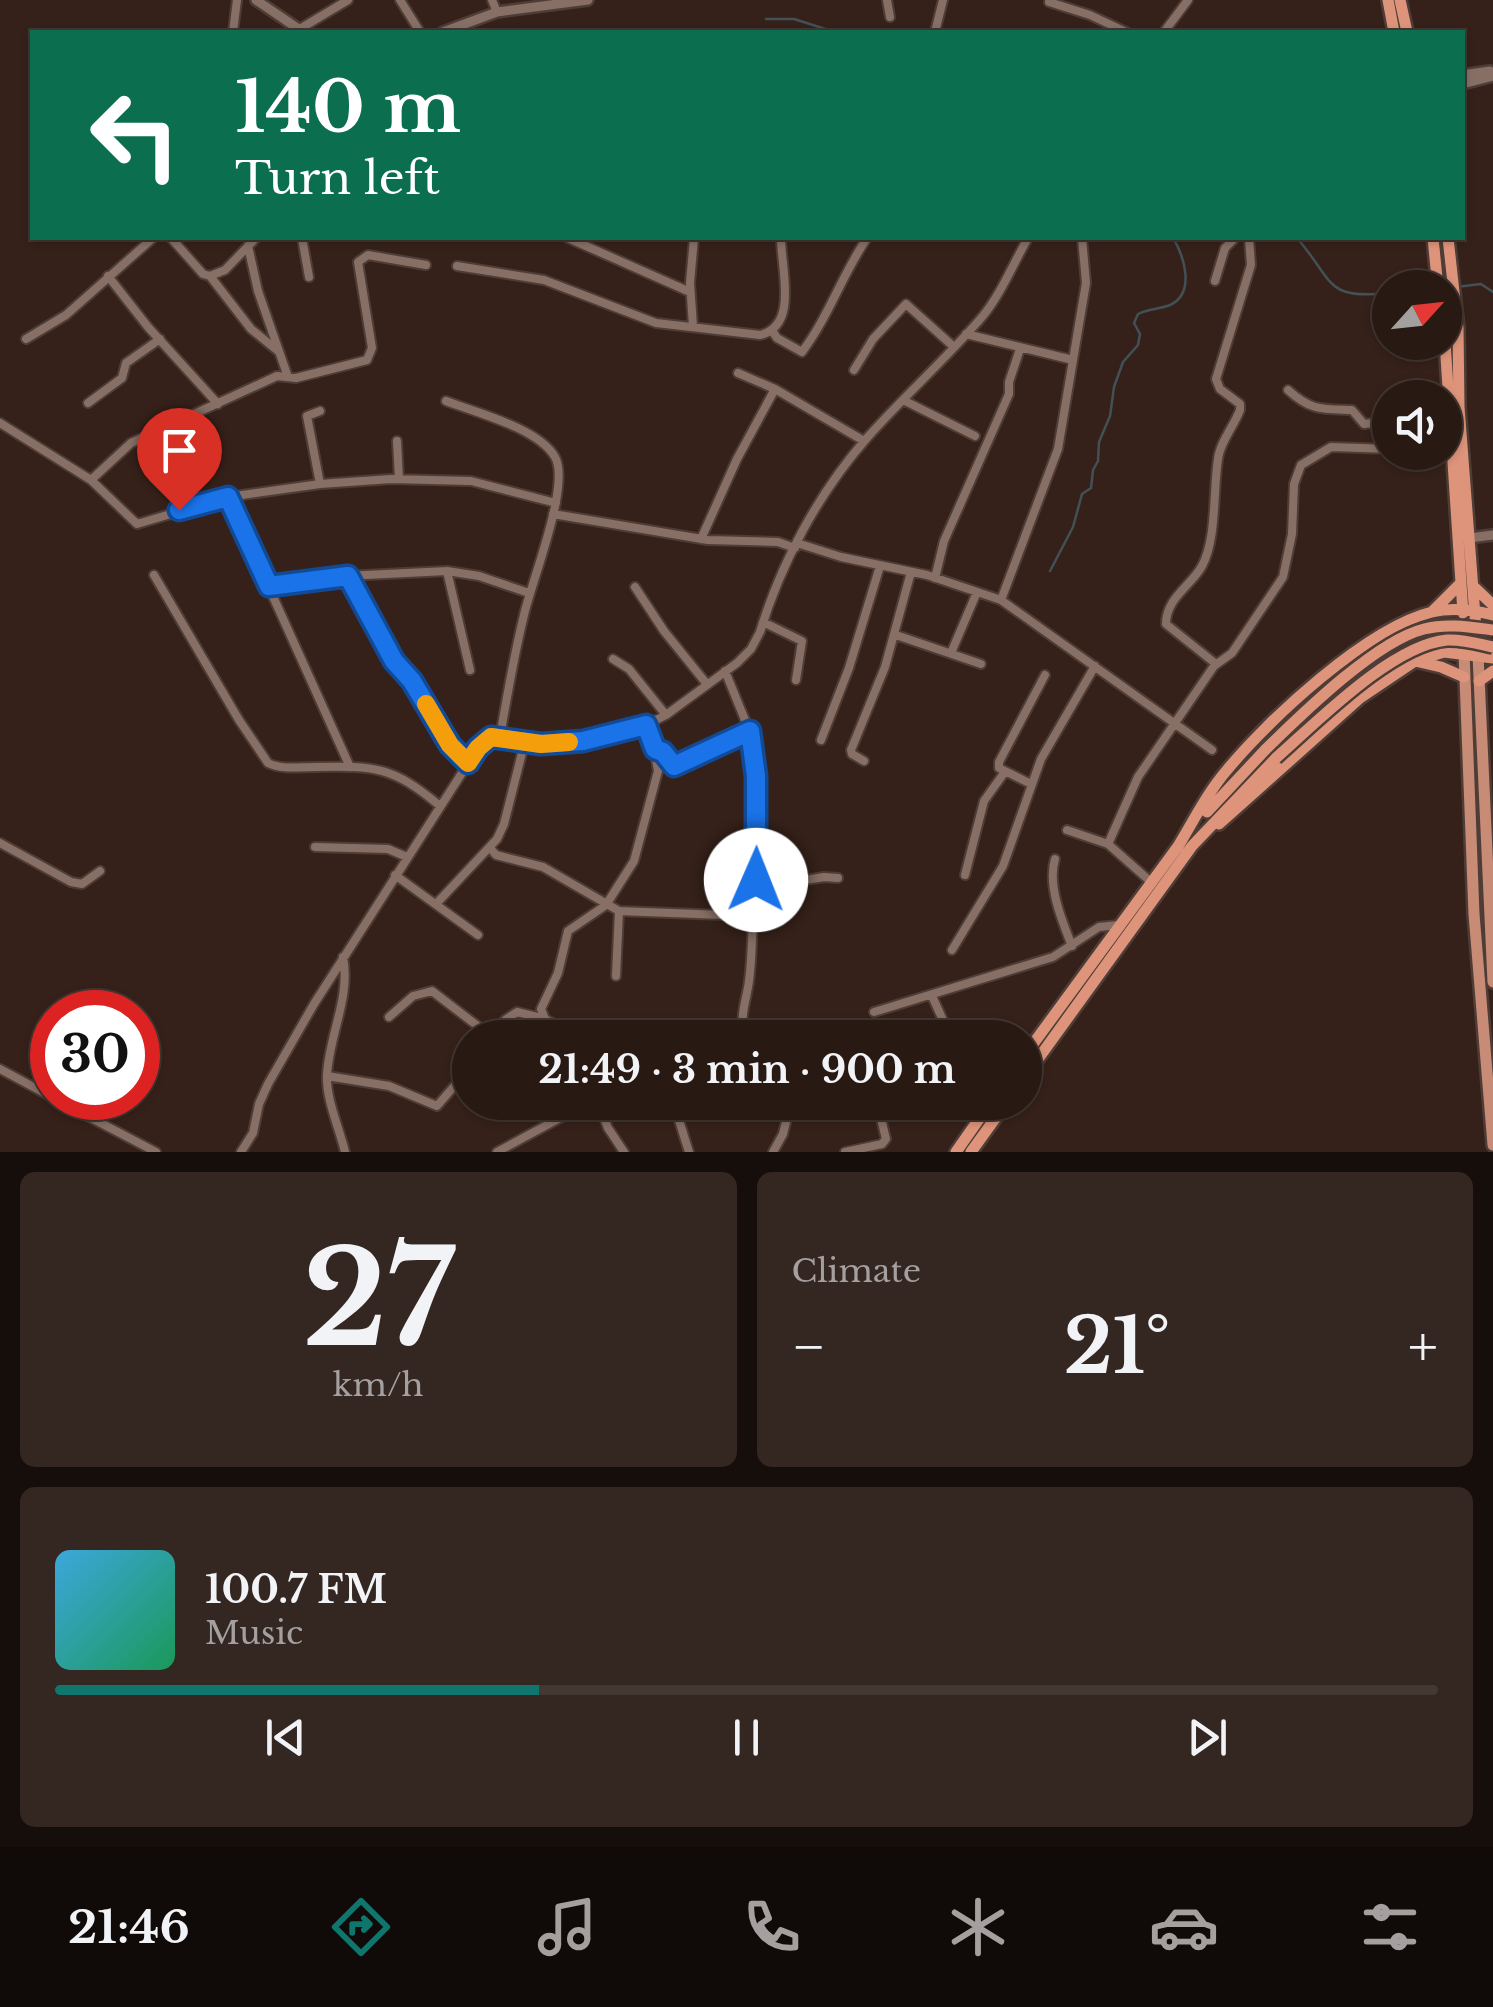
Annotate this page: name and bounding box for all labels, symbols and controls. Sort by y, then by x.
text: 140 m [235,64,461,151]
icon: left [70,70,200,200]
text: Turn left [235,150,440,206]
north arrow [1372,270,1462,360]
map controls [1372,270,1462,470]
button: sound [1372,380,1462,470]
pin [137,408,222,511]
icon: arrive [152,423,207,478]
position arrow [704,828,808,932]
speed limit sign: 30 [30,990,160,1120]
text: 21:49 · 3 min · 900 m [538,1046,956,1093]
text: 27 [302,1219,454,1380]
text: Climate [792,1251,921,1291]
text: 21° [1064,1300,1170,1393]
text: − [792,1313,826,1381]
text: + [1408,1313,1438,1381]
text: km/h [333,1365,424,1405]
text: 100.7 FM [205,1566,387,1613]
text: Music [205,1613,303,1653]
icon: previous [258,1710,313,1765]
icon: pause [719,1710,774,1765]
icon: next [1180,1710,1235,1765]
icon: directions [326,1892,396,1962]
icon: music [532,1892,602,1962]
icon: phone [737,1892,807,1962]
icon: climate [943,1892,1013,1962]
icon: car [1149,1892,1219,1962]
icon: filters [1355,1892,1425,1962]
text: 21:46 [68,1899,190,1955]

